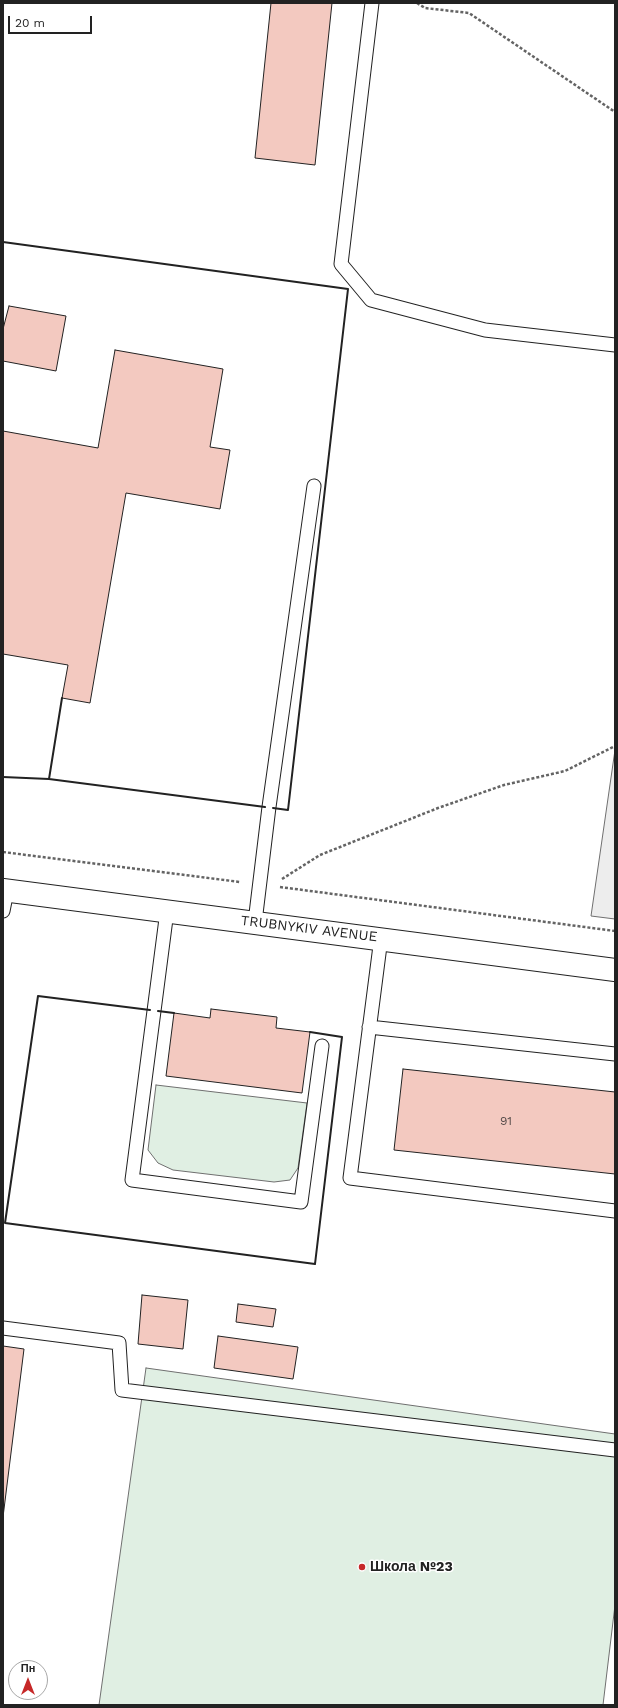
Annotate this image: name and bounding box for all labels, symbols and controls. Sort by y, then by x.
scale bar [10,8,94,34]
text: 20 m [15,16,45,30]
street label: TRUBNYKIV AVENUE [240,912,378,946]
house number: 91 [500,1114,512,1128]
place label: Школа №23 [370,1559,453,1575]
marker: Школа №23 [357,1562,367,1572]
north arrow [8,1660,48,1700]
text: Пн [21,1662,35,1675]

